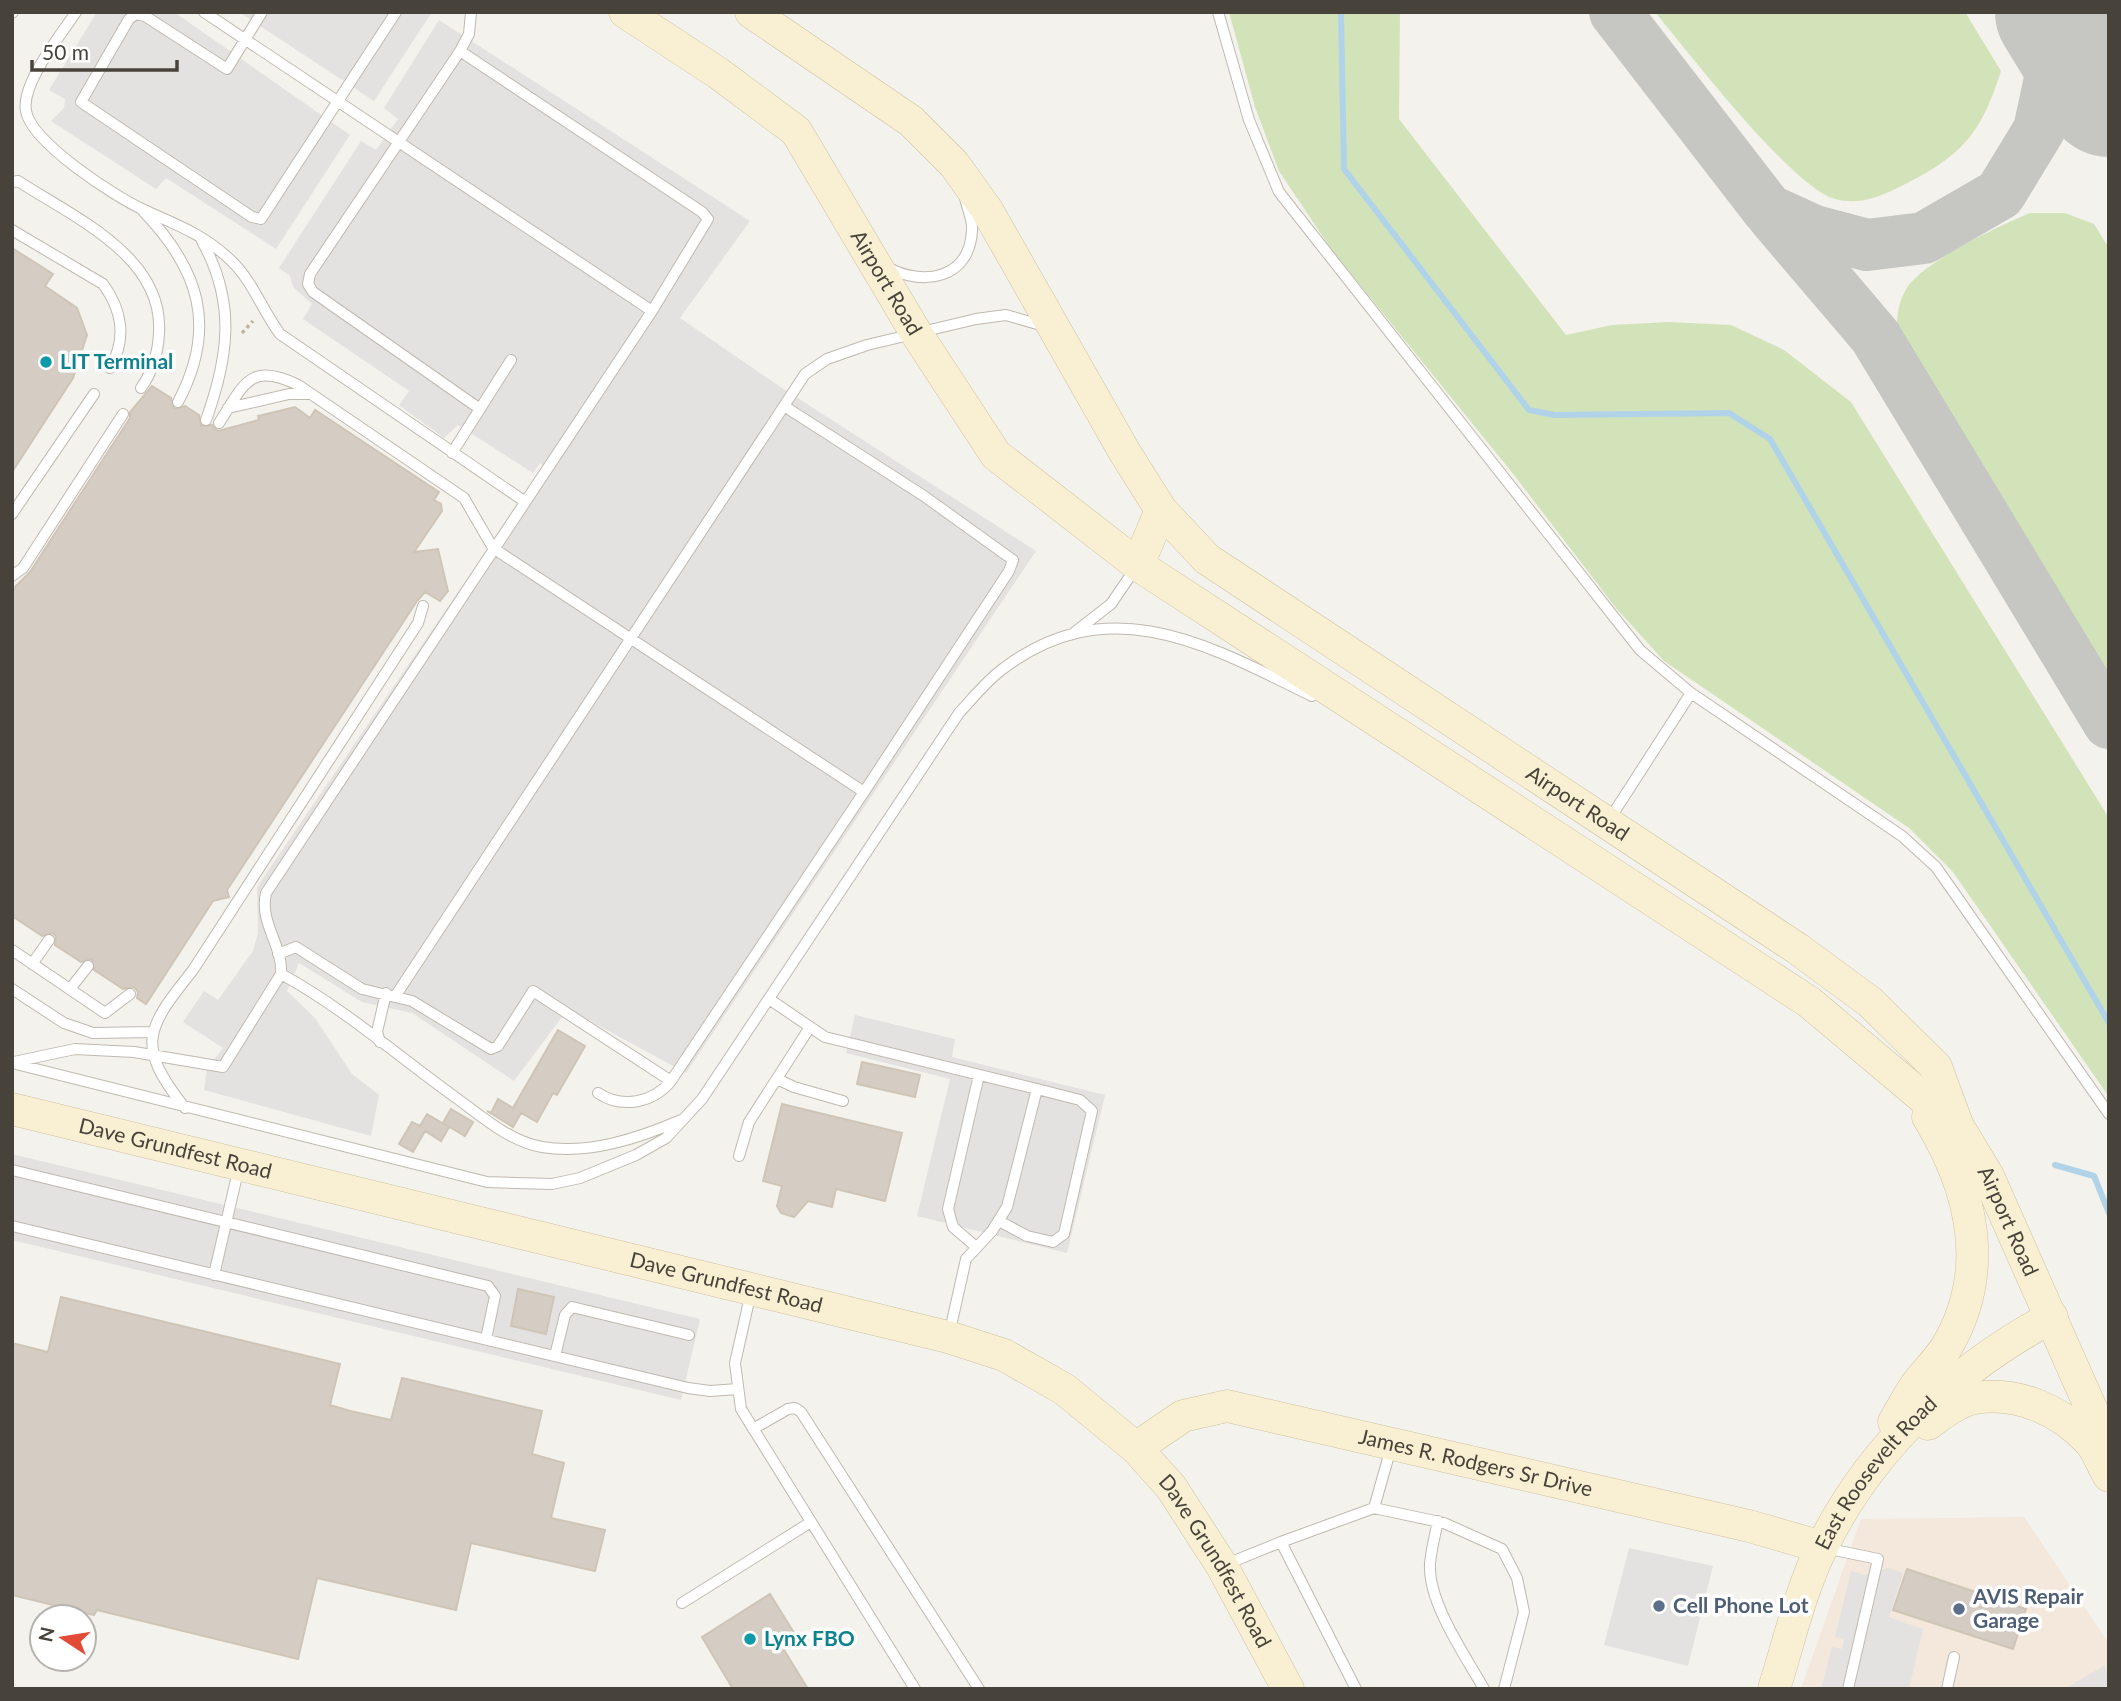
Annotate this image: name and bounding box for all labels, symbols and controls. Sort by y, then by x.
scale bar [32,28,177,72]
text: 50 m [42,39,89,64]
street label: Airport Road [847,225,928,339]
place label: LIT Terminal [60,348,173,373]
marker: LIT Terminal [38,354,54,370]
street label: Airport Road [1522,759,1634,845]
street label: Dave Grundfest Road [77,1112,275,1183]
street label: Airport Road [1974,1161,2045,1279]
street label: Dave Grundfest Road [627,1246,825,1317]
street label: East Roosevelt Road [1809,1390,1941,1553]
street label: James R. Rodgers Sr Drive [1356,1423,1595,1501]
street label: Dave Grundfest Road [1154,1468,1277,1652]
place label: AVIS Repair Garage [1972,1583,2084,1632]
place label: Cell Phone Lot [1673,1592,1809,1617]
marker: Cell Phone Lot [1651,1598,1667,1614]
marker: AVIS Repair Garage [1951,1601,1967,1617]
north arrow [28,1603,98,1673]
text: N [33,1625,59,1644]
place label: Lynx FBO [764,1625,855,1650]
marker: Lynx FBO [742,1631,758,1647]

